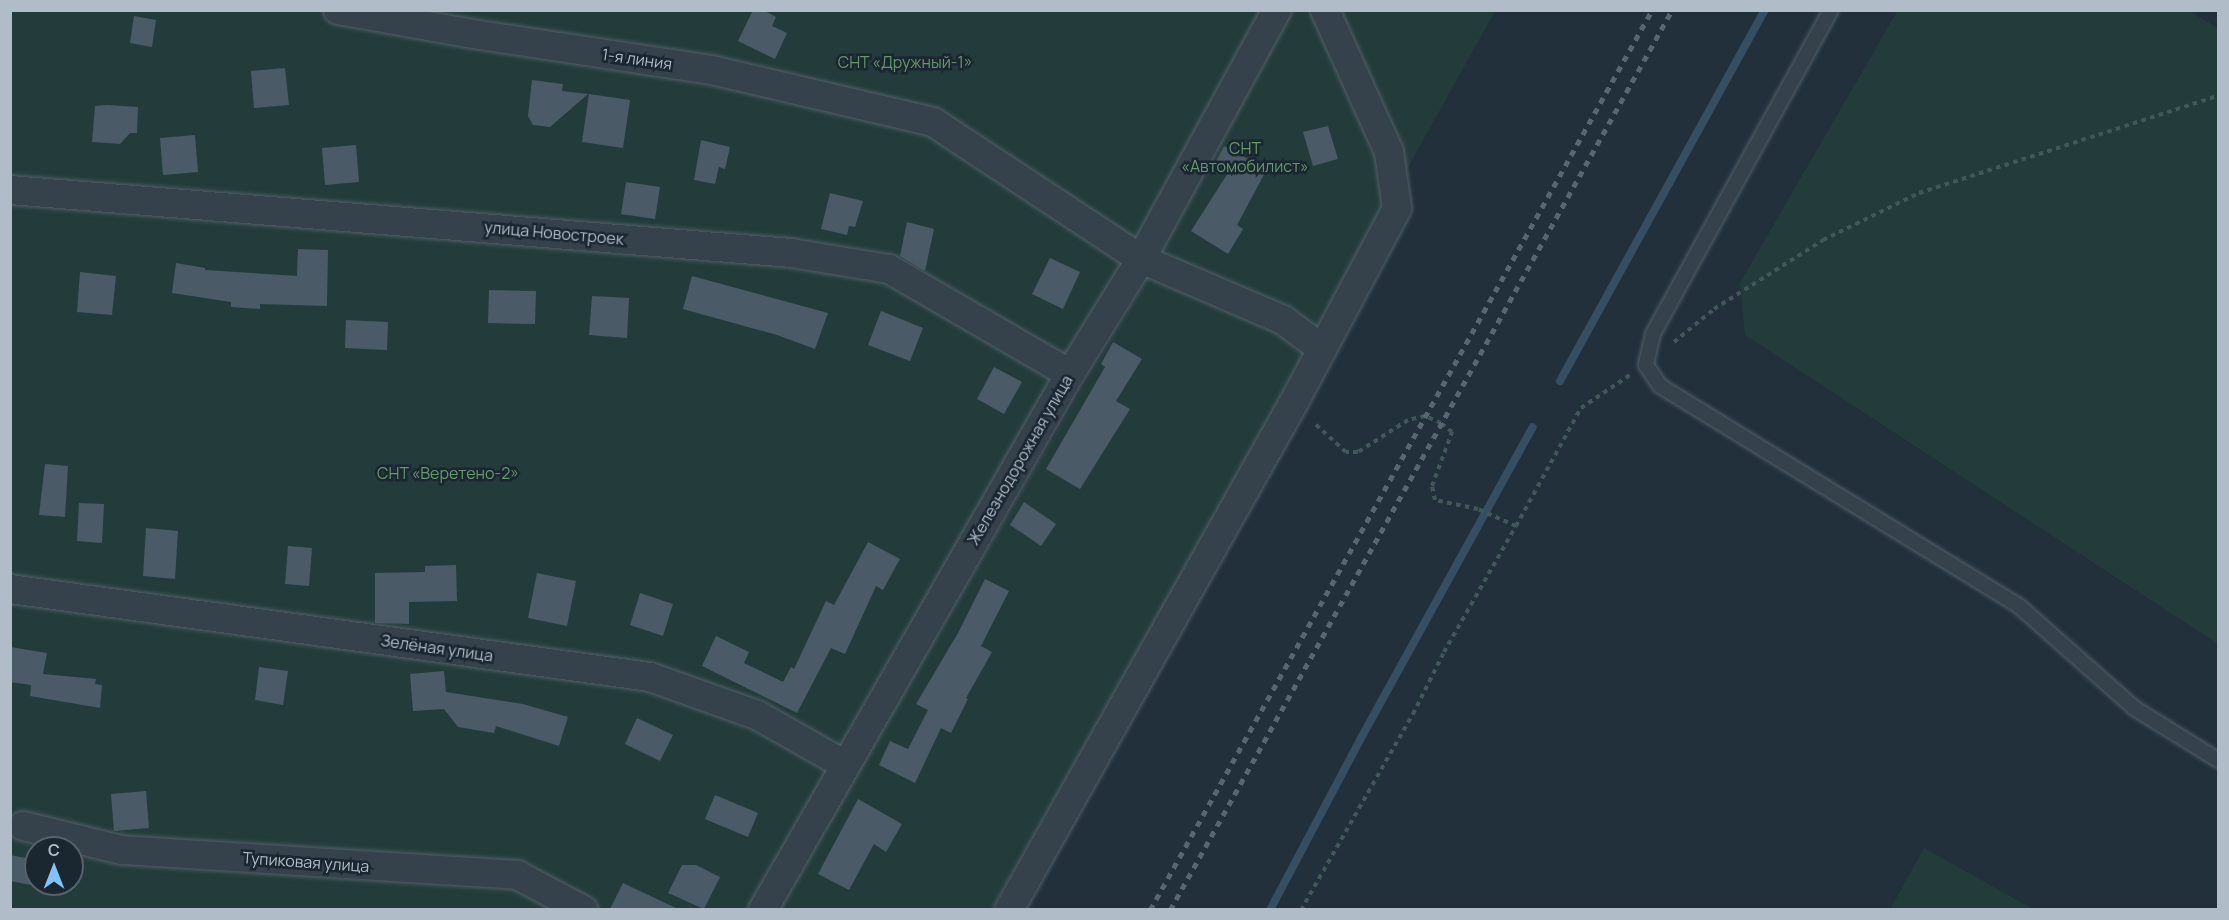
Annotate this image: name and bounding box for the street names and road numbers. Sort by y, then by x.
street label: 1-я линия [601,45,673,73]
street label: улица Новостроек [484,217,624,249]
street label: Железнодорожная улица [963,372,1077,548]
street label: Зелёная улица [380,631,494,665]
street label: Тупиковая улица [242,848,370,876]

